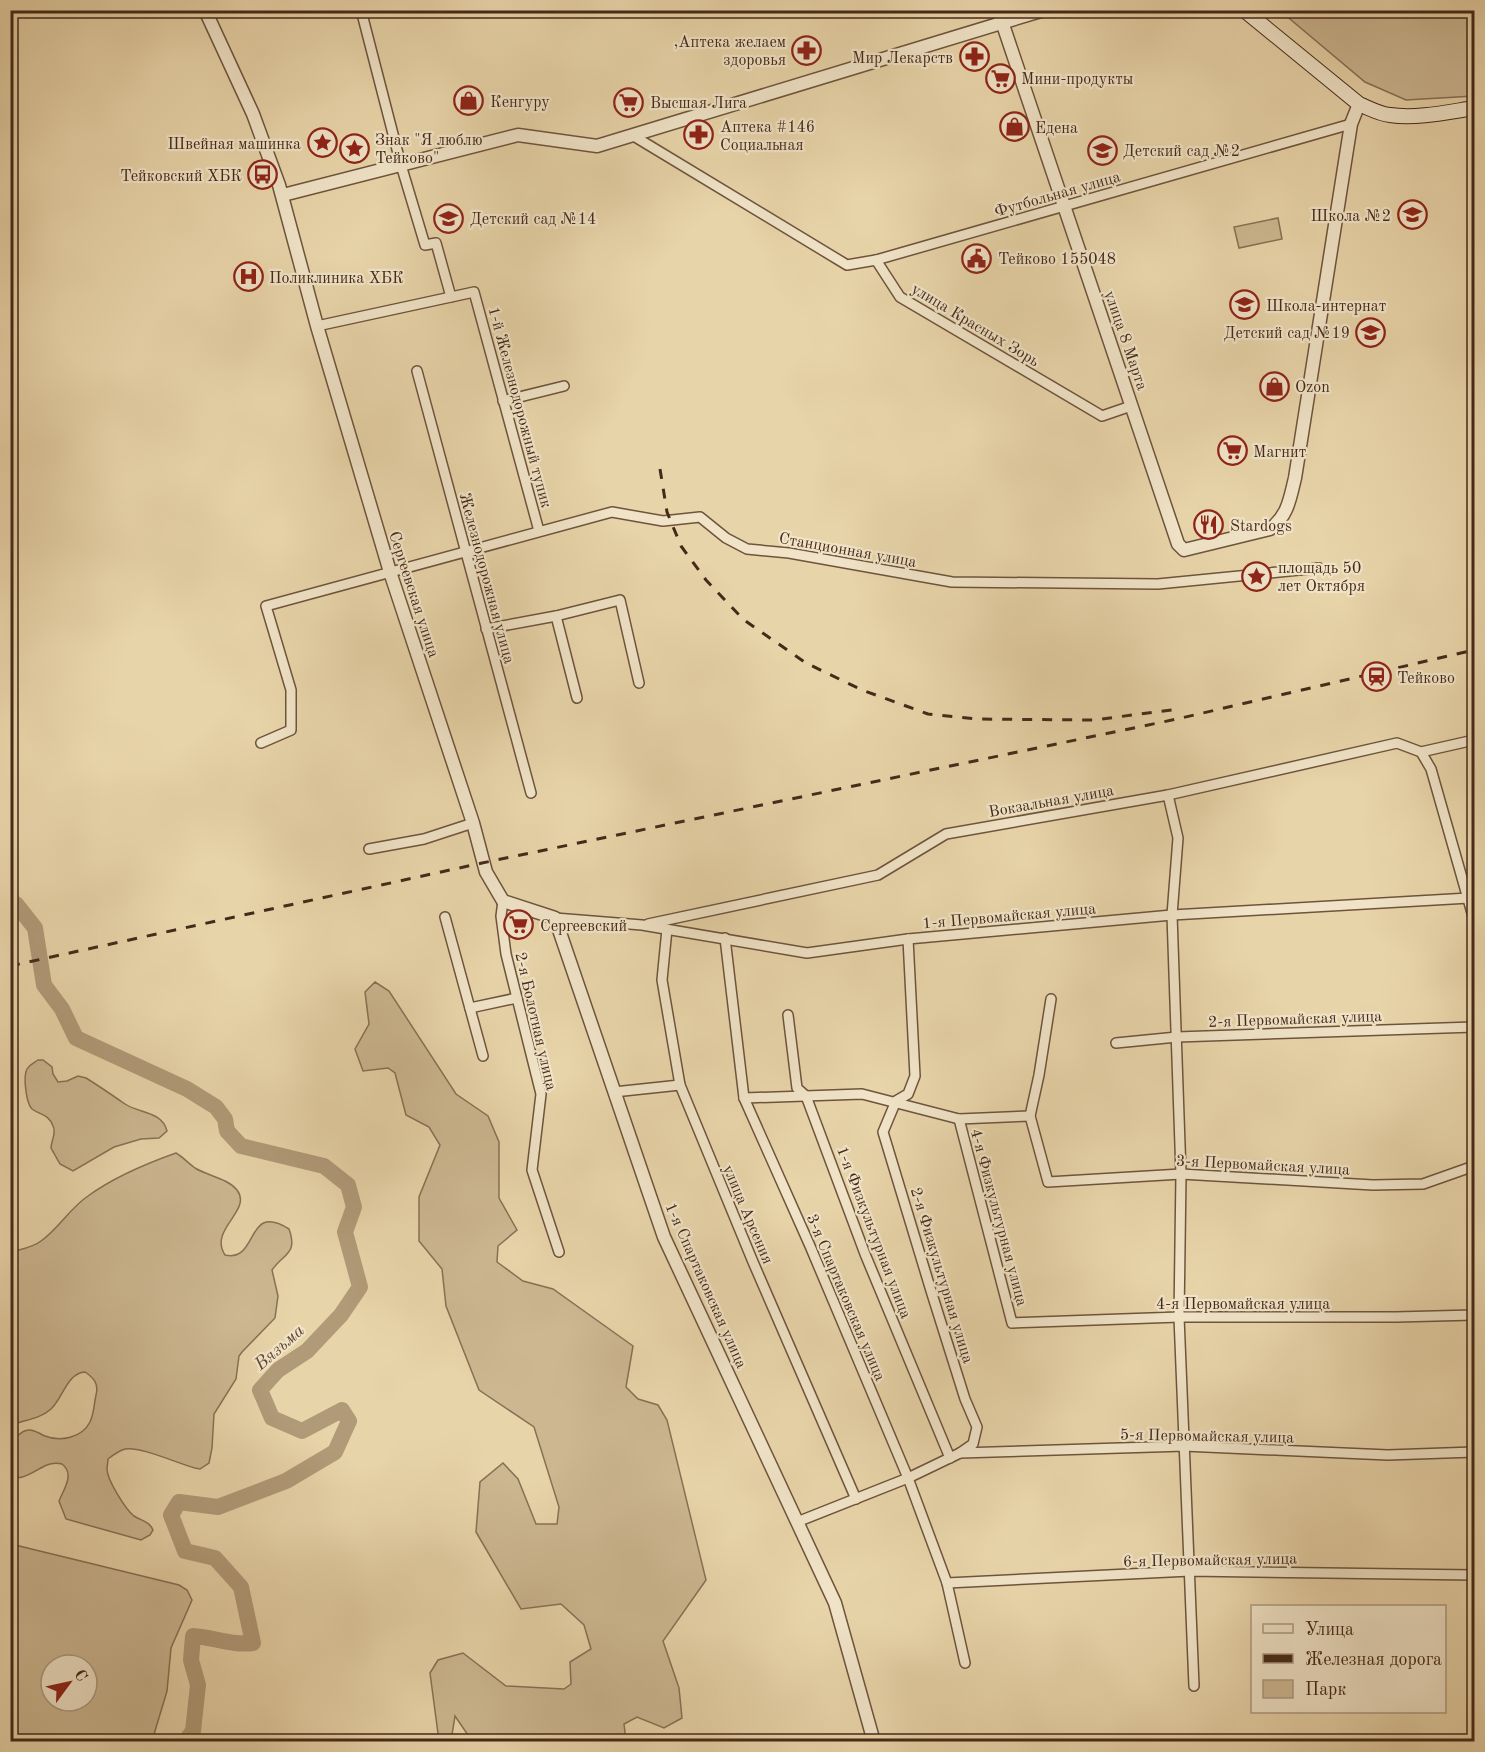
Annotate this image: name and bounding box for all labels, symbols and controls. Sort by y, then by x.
pharmacy icon: ,Аптека желаем здоровья [791,34,823,66]
place label: ,Аптека желаем здоровья [674,35,786,69]
pharmacy icon: Мир Лекарств [958,41,990,73]
place label: Мир Лекарств [852,51,953,67]
supermarket icon: Мини-продукты [984,62,1016,94]
place label: Мини-продукты [1021,72,1133,88]
shop icon: Кенгуру [453,85,485,117]
supermarket icon: Высшая Лига [613,86,645,118]
place label: Кенгуру [490,95,550,111]
place label: Высшая Лига [650,96,747,112]
shop icon: Едена [998,111,1030,143]
pharmacy icon: Аптека #146 Социальная [683,119,715,151]
place label: Аптека #146 Социальная [720,120,815,154]
place label: Едена [1035,121,1078,137]
place icon: Швейная машинка [306,127,338,159]
place icon: Знак "Я люблю Тейково" [338,132,370,164]
place label: Знак "Я люблю Тейково" [375,133,483,167]
school or university icon: Детский сад №2 [1086,134,1118,166]
place label: Швейная машинка [168,137,301,153]
place label: Детский сад №2 [1123,144,1240,160]
bus stop icon: Тейковский ХБК [247,159,279,191]
place label: Тейковский ХБК [120,169,242,185]
street label: Футбольная улица [993,169,1123,221]
school or university icon: Школа №2 [1396,199,1428,231]
school or university icon: Детский сад №14 [433,202,465,234]
place label: Школа №2 [1311,209,1391,225]
place label: Детский сад №14 [470,212,596,228]
public building icon: Тейково 155048 [961,242,993,274]
place label: Тейково 155048 [998,252,1116,268]
hospital icon: Поликлиника ХБК [232,261,264,293]
place label: Поликлиника ХБК [269,271,404,287]
street label: улица Красных Зорь [908,281,1042,370]
street label: улица 8 Марта [1101,289,1150,393]
school or university icon: Школа-интернат [1229,289,1261,321]
place label: Школа-интернат [1266,299,1386,315]
street label: 1-й Железнодорожный тупик [484,305,554,510]
school or university icon: Детский сад №19 [1355,316,1387,348]
place label: Детский сад №19 [1224,326,1350,342]
shop icon: Ozon [1258,370,1290,402]
place label: Ozon [1295,380,1330,396]
supermarket icon: Магнит [1216,435,1248,467]
place label: Магнит [1253,445,1306,461]
street label: Железнодорожная улица [456,491,517,666]
restaurant icon: Stardogs [1193,509,1225,541]
place label: Stardogs [1230,519,1292,535]
street label: Сергеевская улица [385,530,441,660]
street label: Станционная улица [778,531,918,571]
place icon: площадь 50 лет Октября [1241,560,1273,592]
place label: площадь 50 лет Октября [1278,561,1365,595]
station icon: Тейково [1360,661,1392,693]
place label: Тейково [1397,671,1455,687]
street label: Вокзальная улица [987,783,1115,821]
street label: 1-я Первомайская улица [922,901,1097,933]
supermarket icon: Сергеевский [503,909,535,941]
place label: Сергеевский [540,919,627,935]
street label: 2-я Болотная улица [511,951,559,1092]
street label: 2-я Первомайская улица [1208,1009,1383,1031]
street label: 4-я Физкультурная улица [967,1127,1029,1308]
street label: 1-я Физкультурная улица [833,1144,913,1321]
street label: 3-я Первомайская улица [1175,1153,1350,1179]
street label: улица Арсения [719,1163,775,1267]
street label: 2-я Физкультурная улица [907,1186,975,1365]
street label: 1-я Спартаковская улица [661,1201,749,1371]
street label: 3-я Спартаковская улица [803,1212,888,1384]
street label: 4-я Первомайская улица [1156,1297,1330,1313]
water label: Вязьма [251,1321,308,1375]
street label: 5-я Первомайская улица [1120,1427,1294,1447]
street label: 6-я Первомайская улица [1123,1551,1297,1571]
legend [1251,1605,1446,1713]
text: Улица [1305,1621,1354,1639]
text: Железная дорога [1305,1651,1442,1669]
north arrow [39,1653,99,1713]
text: С [70,1667,89,1685]
text: Парк [1305,1681,1346,1699]

